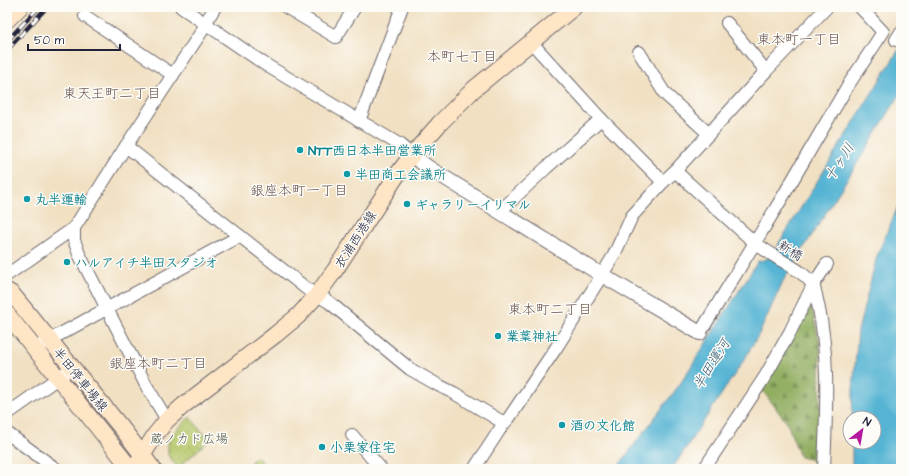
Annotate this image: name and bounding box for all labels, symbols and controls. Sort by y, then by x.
scale bar [28,26,120,52]
district label: 東本町一丁目 [757,30,841,50]
text: 50 m [34,32,65,49]
district label: 本町七丁目 [427,47,497,67]
district label: 東天王町二丁目 [63,84,161,104]
water label: 十ヶ川 [820,139,860,186]
place label: NTT西日本半田営業所 [308,142,436,160]
marker: NTT西日本半田営業所 [295,145,305,155]
place label: 半田商工会議所 [355,166,446,184]
marker: 半田商工会議所 [342,169,352,179]
district label: 銀座本町一丁目 [250,181,348,201]
place label: 丸半運輸 [35,191,87,209]
marker: 丸半運輸 [22,194,32,204]
place label: ギャラリーイリマル [415,196,531,214]
marker: ギャラリーイリマル [402,199,412,209]
street label: 衣浦西港線 [331,207,382,272]
street label: 新橋 [775,236,806,265]
place label: ハルアイチ半田スタジオ [75,254,217,272]
marker: ハルアイチ半田スタジオ [62,257,72,267]
district label: 東本町二丁目 [508,300,592,320]
place label: 業葉神社 [506,328,558,346]
marker: 業葉神社 [493,331,503,341]
water label: 半田運河 [689,334,736,394]
street label: 半田停車場線 [49,344,112,416]
district label: 銀座本町二丁目 [109,354,207,374]
north arrow [842,410,882,450]
text: N [860,414,874,430]
place label: 酒の文化館 [570,417,635,435]
marker: 酒の文化館 [557,420,567,430]
park label: 蔵ノカド広場 [150,430,228,448]
place label: 小栗家住宅 [330,439,395,457]
marker: 小栗家住宅 [317,442,327,452]

